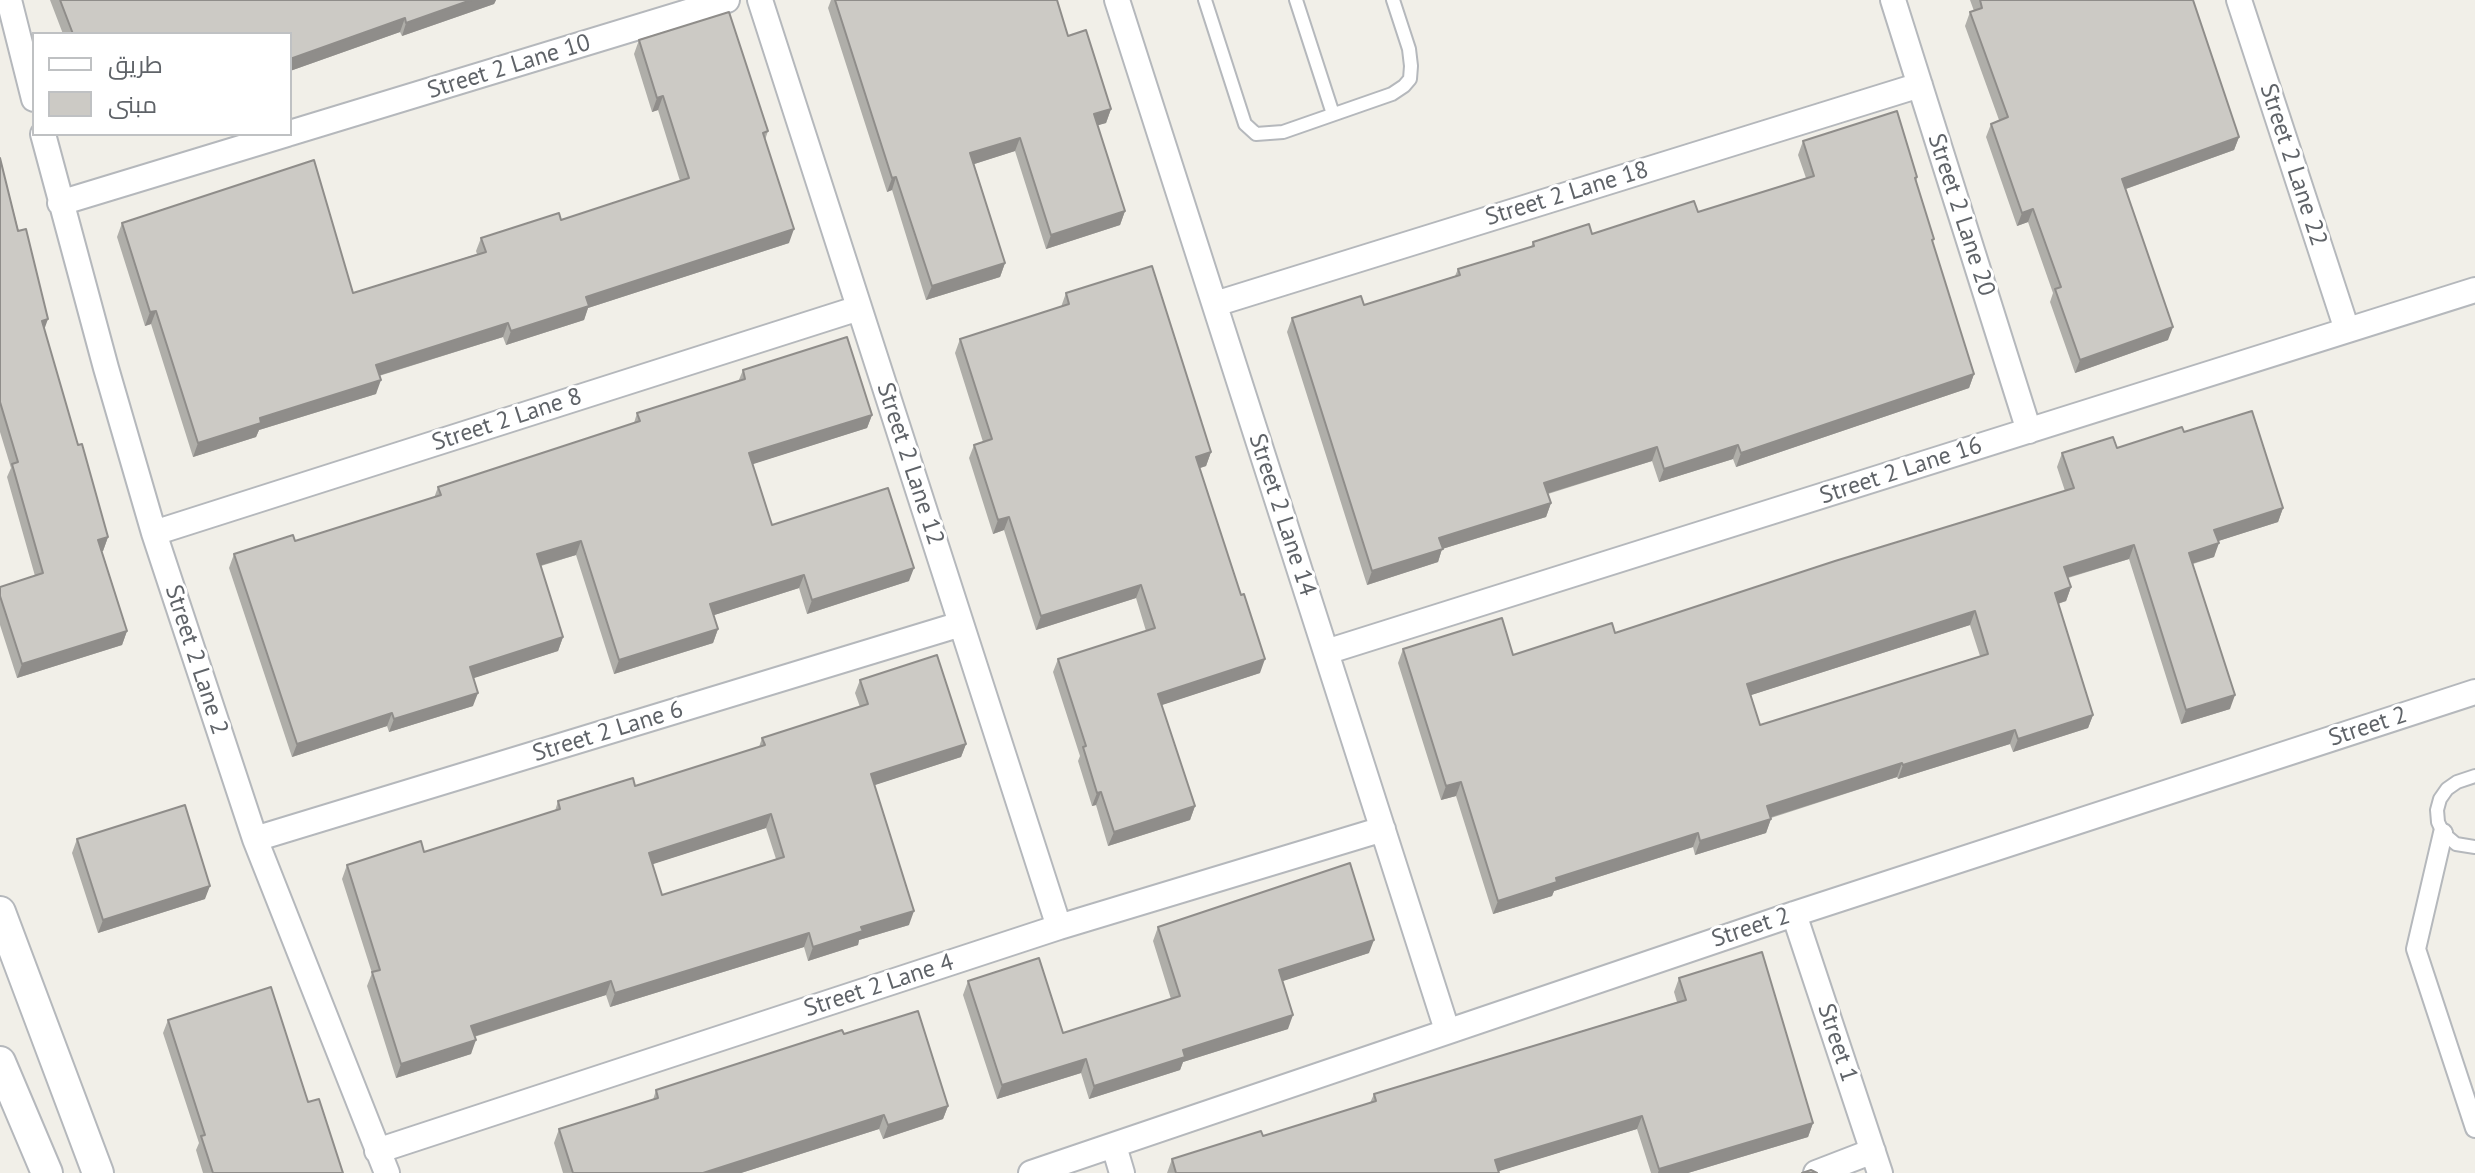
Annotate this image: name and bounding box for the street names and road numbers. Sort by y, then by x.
street label: Street 2 Lane 10 [424,29,594,105]
street label: Street 2 Lane 22 [2253,80,2333,250]
street label: Street 2 Lane 20 [1921,130,2001,300]
street label: Street 2 Lane 18 [1482,156,1652,232]
street label: Street 2 Lane 12 [870,379,950,549]
street label: Street 2 Lane 8 [428,382,586,458]
street label: Street 2 Lane 14 [1242,430,1322,600]
street label: Street 2 Lane 16 [1816,431,1986,511]
street label: Street 2 Lane 2 [158,581,234,739]
street label: Street 2 Lane 6 [529,695,687,769]
street label: Street 2 [2325,701,2411,753]
street label: Street 2 [1708,902,1794,954]
street label: Street 2 Lane 4 [800,948,958,1024]
street label: Street 1 [1811,1000,1863,1086]

